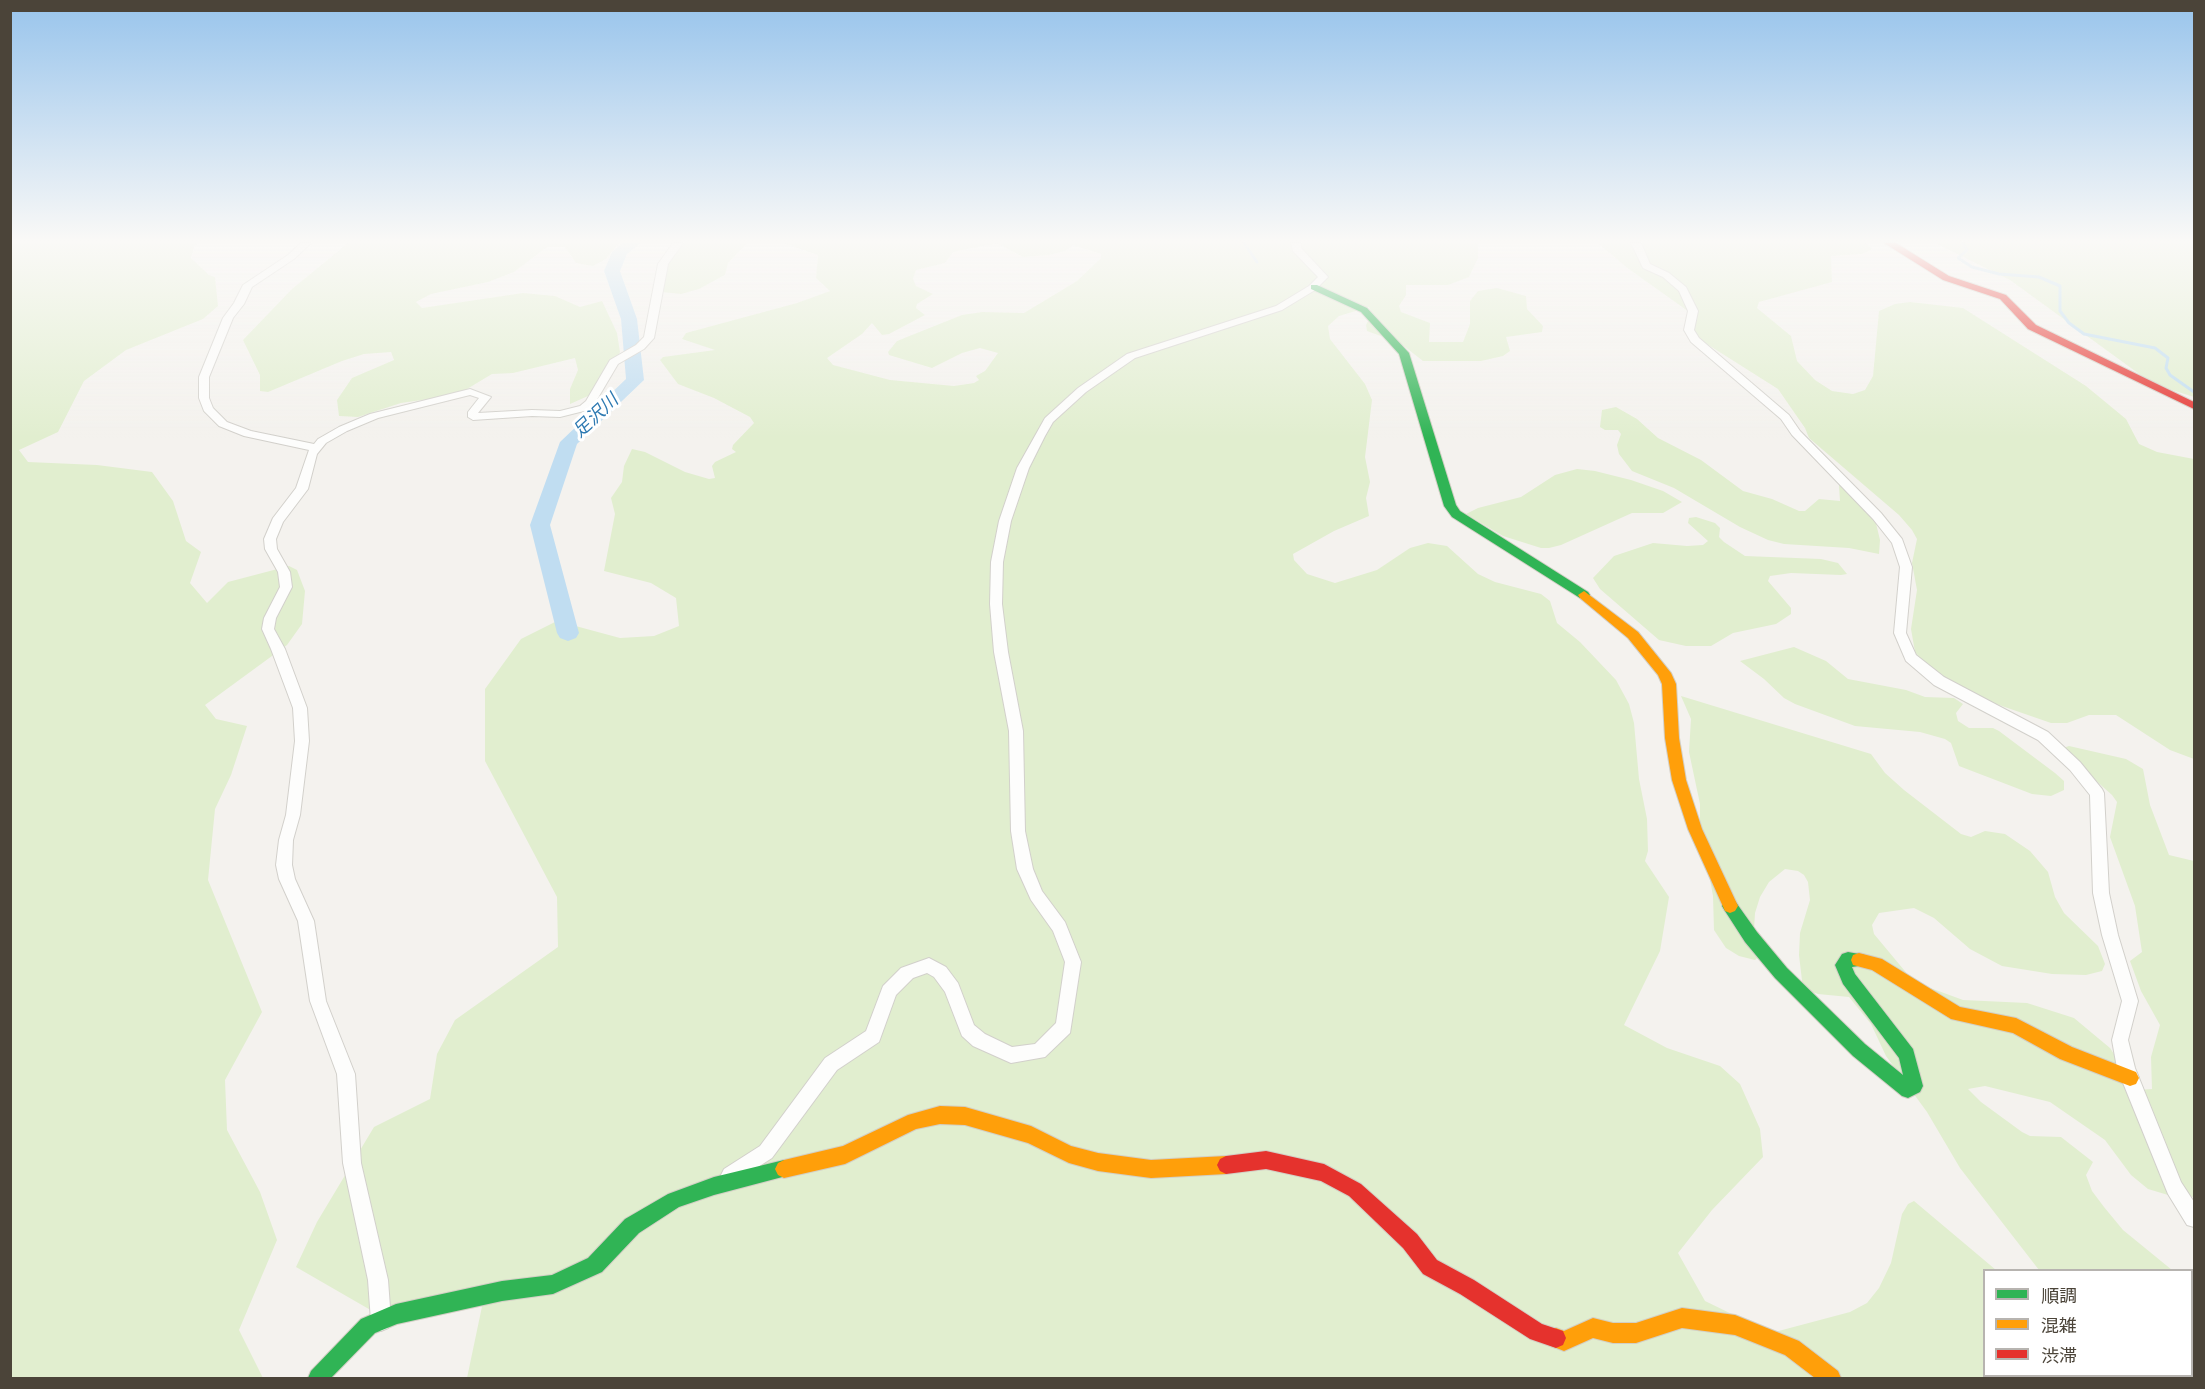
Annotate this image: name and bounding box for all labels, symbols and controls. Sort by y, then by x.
water label: 足沢川 [569,390,623,442]
legend [1983,1269,2193,1377]
text: 順調 [2041,1284,2077,1307]
text: 混雑 [2041,1314,2077,1337]
text: 渋滞 [2041,1344,2077,1367]

